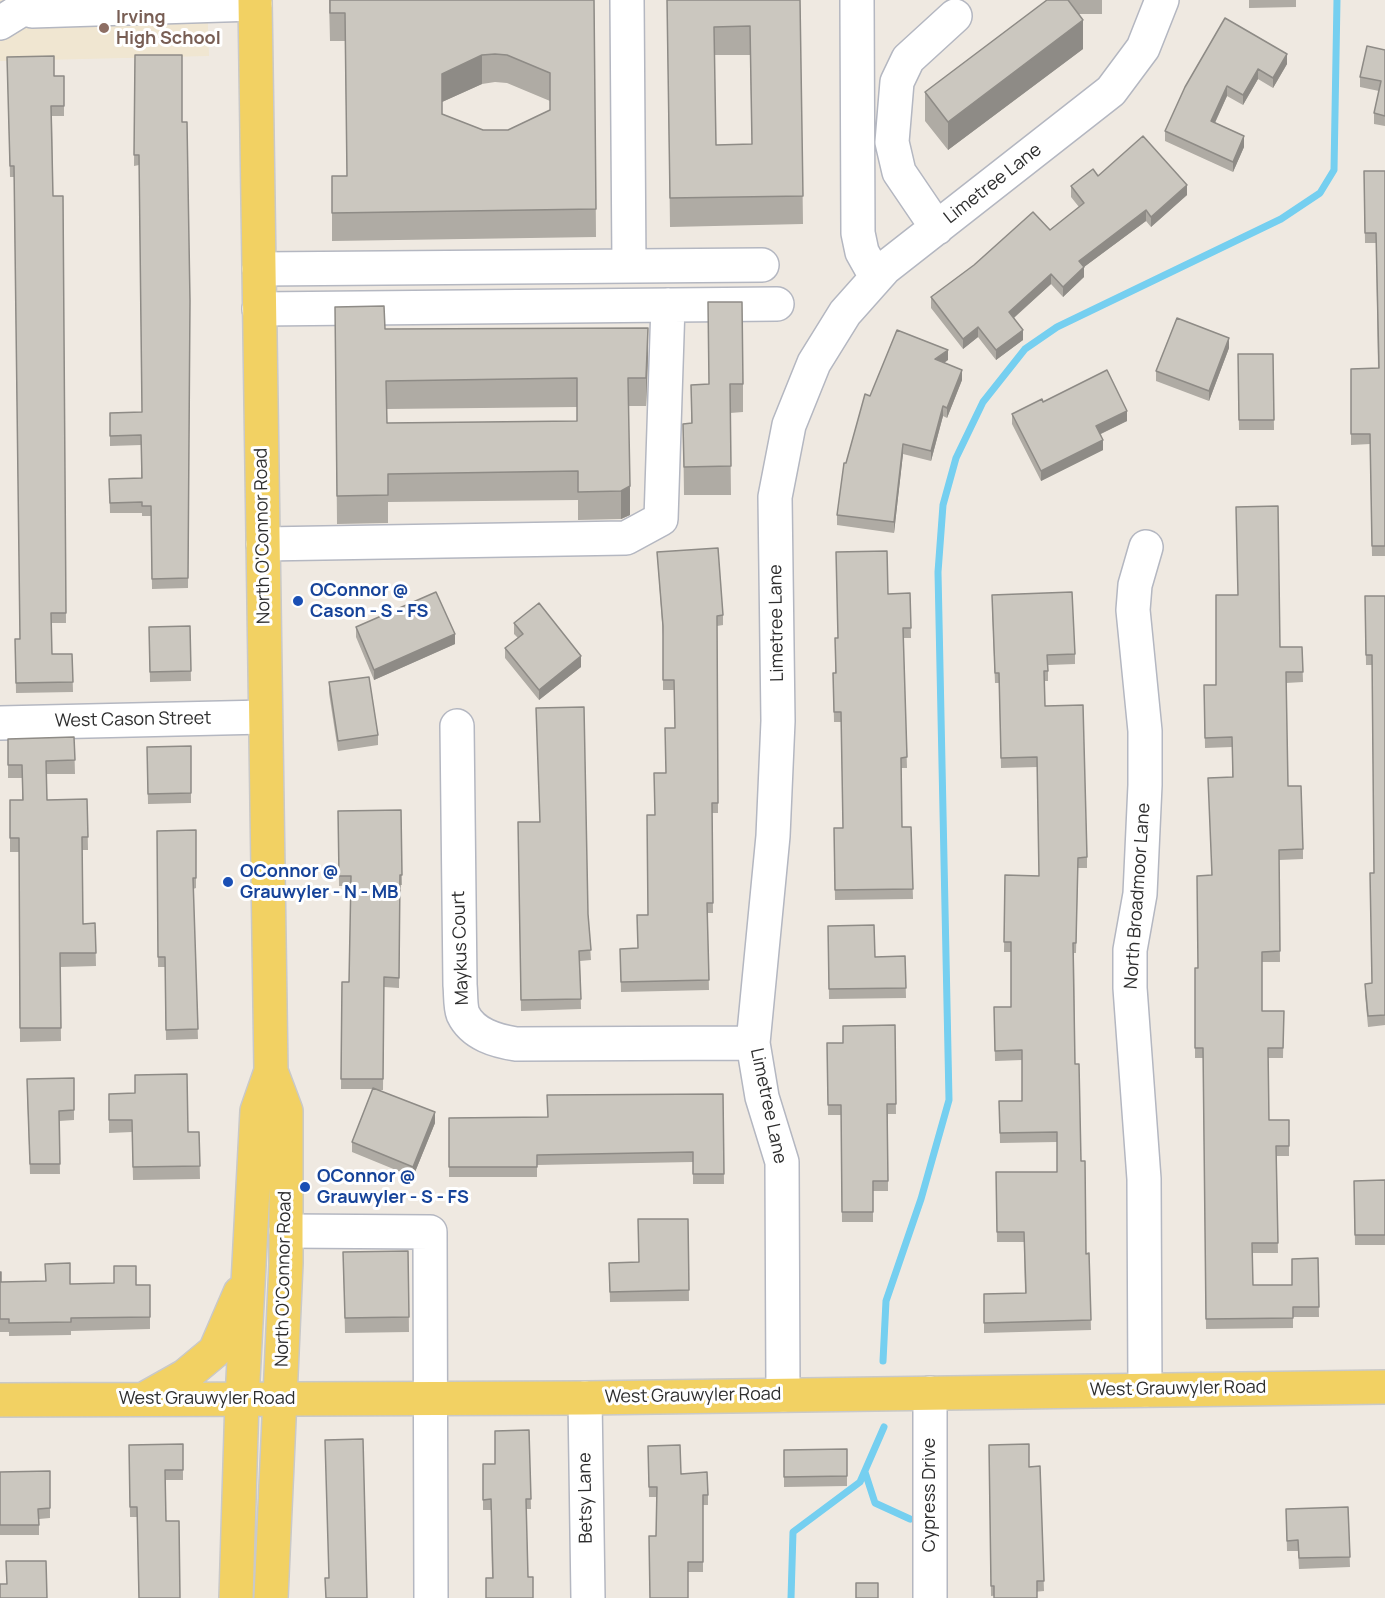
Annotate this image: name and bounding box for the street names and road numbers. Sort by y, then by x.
street label: Limetree Lane [940,139,1046,229]
street label: North O'Connor Road [251,448,275,624]
street label: Limetree Lane [765,564,789,682]
street label: West Cason Street [54,708,212,732]
street label: North Broadmoor Lane [1121,802,1155,990]
street label: Maykus Court [448,890,474,1006]
street label: Limetree Lane [745,1046,791,1166]
street label: North O'Connor Road [272,1191,296,1367]
street label: West Grauwyler Road [1089,1377,1267,1401]
street label: West Grauwyler Road [604,1384,782,1408]
street label: West Grauwyler Road [119,1388,295,1410]
street label: Cypress Drive [919,1438,941,1552]
street label: Betsy Lane [574,1452,598,1544]

